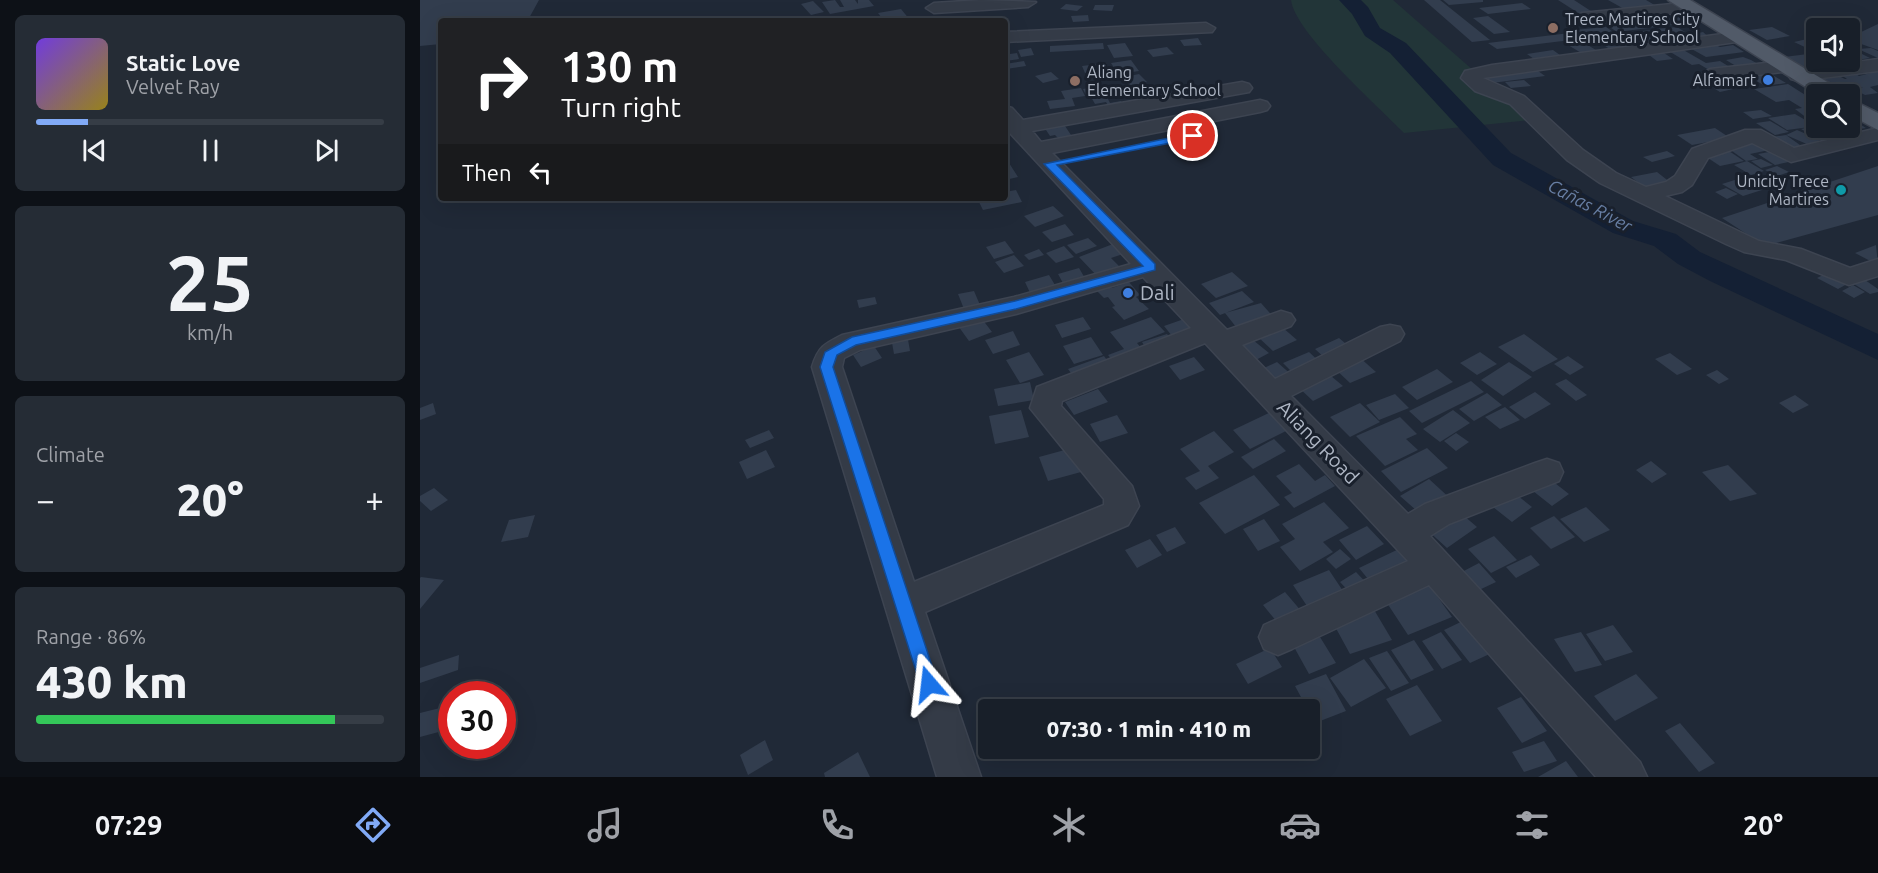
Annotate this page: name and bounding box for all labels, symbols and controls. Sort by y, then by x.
place label: Trece Martires City Elementary School [1565,10,1700,46]
map controls [1806,18,1860,138]
button: sound [1806,18,1860,72]
marker: Trece Martires City Elementary School [1546,21,1560,35]
icon: right [462,42,540,120]
text: 130 m [561,43,678,90]
text: Static Love [126,50,241,75]
place label: Aliang Elementary School [1087,63,1221,99]
place label: Alfamart [1693,71,1757,89]
marker: Alfamart [1761,73,1775,87]
marker: Aliang Elementary School [1068,74,1082,88]
text: Velvet Ray [126,75,220,98]
button: search [1806,84,1860,138]
text: Turn right [561,92,681,122]
pin [1167,110,1218,161]
icon: arrive [1176,119,1209,152]
icon: previous [78,134,111,167]
icon: pause [194,134,227,167]
icon: next [310,134,343,167]
icon: left [524,156,557,189]
text: Then [462,160,512,185]
place label: Unicity Trece Martires [1737,172,1829,208]
water label: Cañas River [1545,175,1637,236]
marker: Unicity Trece Martires [1834,183,1848,197]
text: 25 [166,238,254,326]
place label: Dali [1140,281,1175,304]
marker: Dali [1121,286,1135,300]
text: km/h [187,321,233,344]
street label: Aliang Road [1273,395,1364,488]
text: Climate [36,443,105,466]
text: 20° [176,474,244,525]
text: − [36,481,55,518]
text: + [365,481,384,518]
text: Range · 86% [36,625,146,648]
position arrow [897,652,961,716]
text: 430 km [36,656,188,707]
speed limit sign: 30 [438,681,516,759]
text: 07:30 · 1 min · 410 m [1047,716,1251,741]
icon: directions [352,804,394,846]
icon: music [584,804,626,846]
icon: phone [816,804,858,846]
icon: climate [1048,804,1090,846]
icon: car [1279,804,1321,846]
icon: filters [1511,804,1553,846]
text: 07:29 [95,810,162,840]
text: 20° [1743,810,1783,840]

